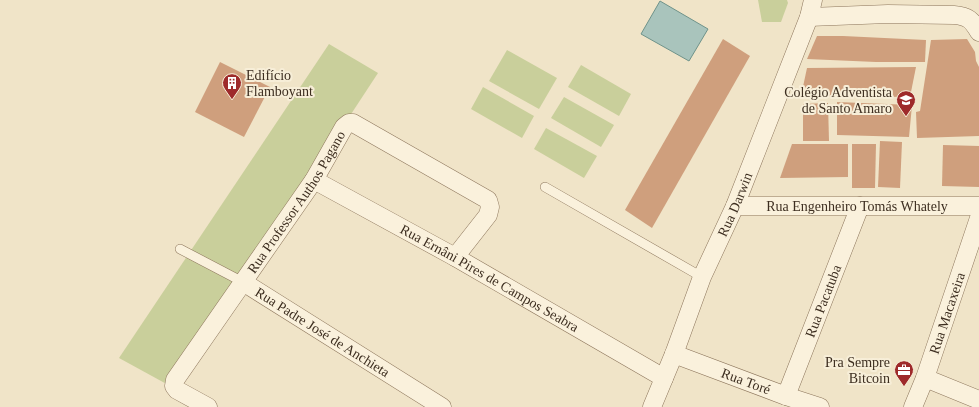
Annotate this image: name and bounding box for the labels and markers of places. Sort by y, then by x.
place label: Edifício Flamboyant [246,68,313,99]
building icon: Edifício Flamboyant [221,72,243,100]
place label: Colégio Adventista de Santo Amaro [784,85,893,116]
school or university icon: Colégio Adventista de Santo Amaro [895,89,917,117]
place label: Pra Sempre Bitcoin [825,355,890,386]
office icon: Pra Sempre Bitcoin [893,359,915,387]

